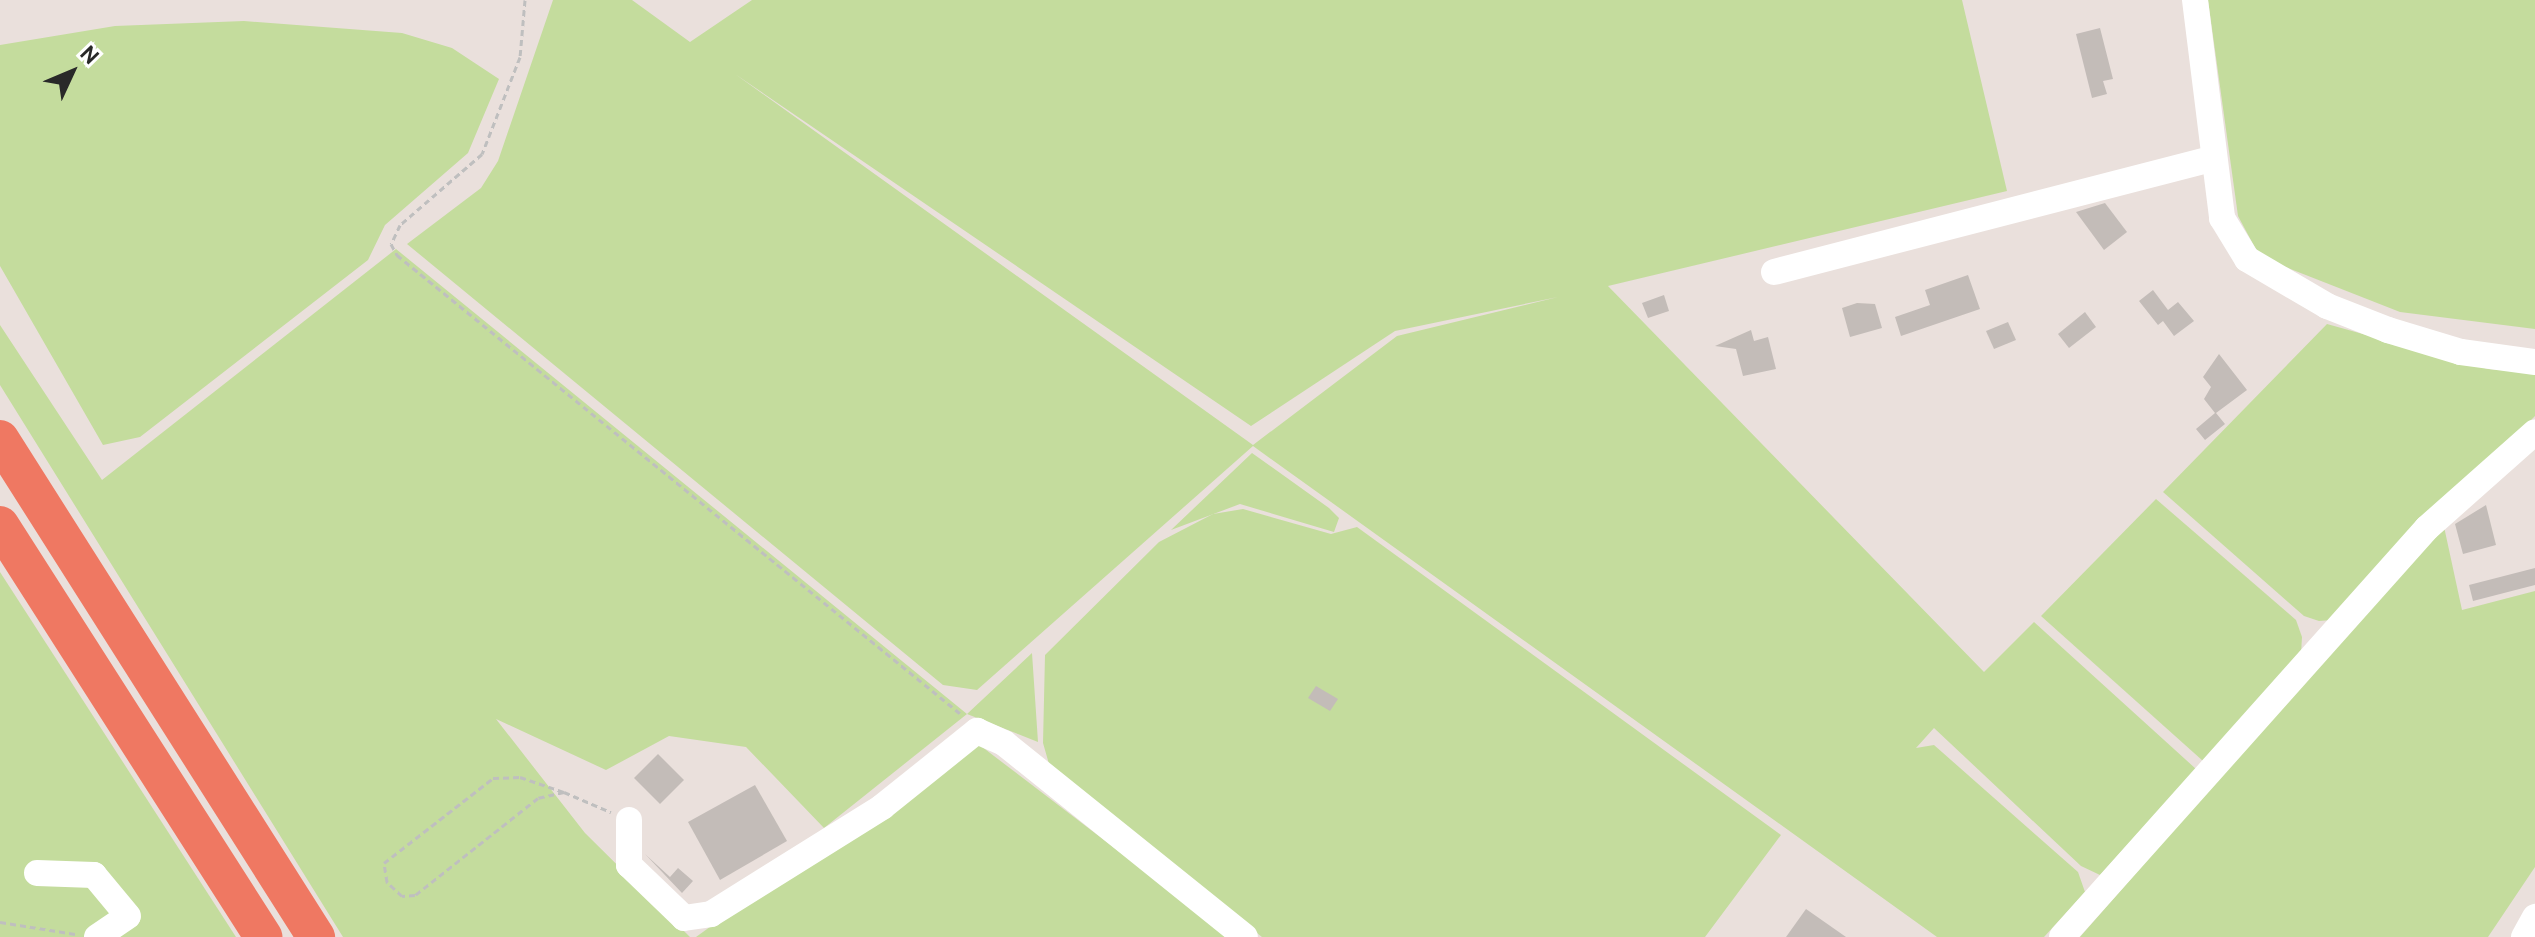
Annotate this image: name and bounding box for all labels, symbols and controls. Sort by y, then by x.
north arrow [32,32,112,112]
text: N [75,40,105,70]

